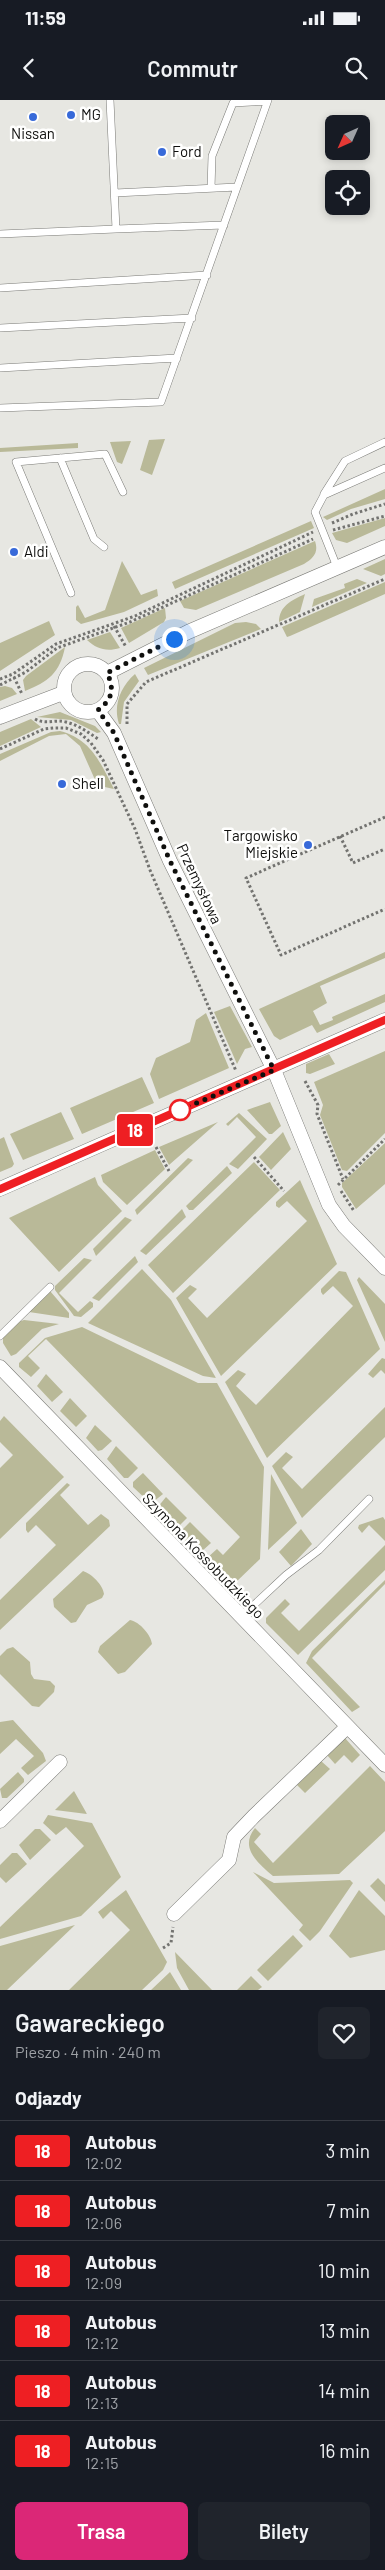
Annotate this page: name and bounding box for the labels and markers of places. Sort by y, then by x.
place label: MG [81,105,101,123]
marker: MG [65,109,77,121]
marker: Nissan [27,111,39,123]
place label: Nissan [11,124,55,142]
place label: Ford [172,142,202,160]
marker: Ford [156,146,168,158]
place label: Aldi [24,542,49,560]
marker: Aldi [8,546,20,558]
place label: Shell [72,774,104,792]
marker: Shell [56,778,68,790]
place label: Targowisko Miejskie [224,826,298,861]
marker: Targowisko Miejskie [302,839,314,851]
unlabelled marker [169,1099,191,1121]

